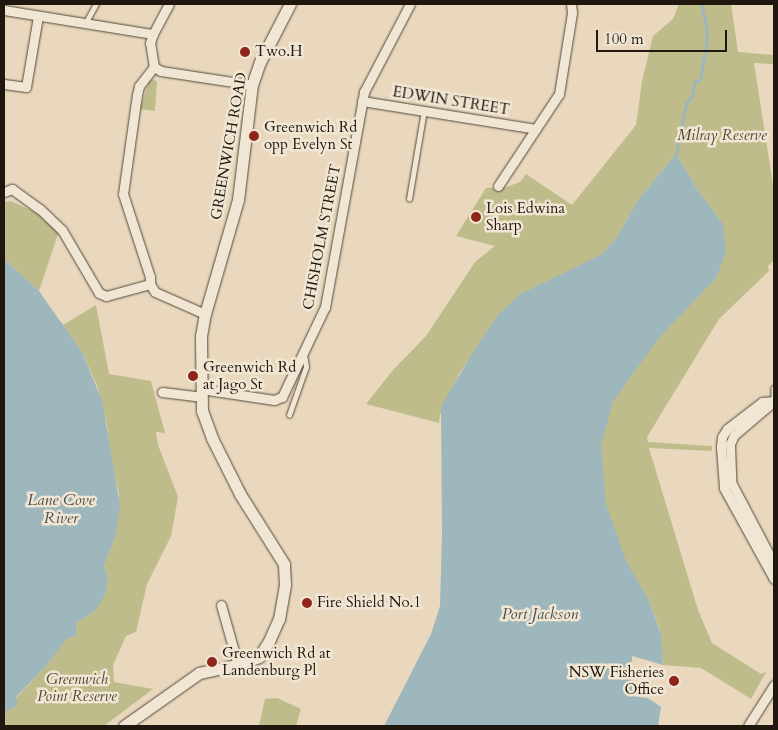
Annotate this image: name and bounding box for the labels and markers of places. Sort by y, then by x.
place label: Two.H [255,43,302,61]
marker: Two.H [239,46,251,58]
place label: Greenwich Rd opp Evelyn St [264,118,357,153]
marker: Greenwich Rd opp Evelyn St [248,130,260,142]
place label: Lois Edwina Sharp [486,199,565,234]
marker: Lois Edwina Sharp [470,211,482,223]
place label: Greenwich Rd at Jago St [203,358,296,393]
marker: Greenwich Rd at Jago St [187,370,199,382]
place label: Fire Shield No.1 [317,594,421,612]
marker: Fire Shield No.1 [301,597,313,609]
place label: Greenwich Rd at Landenburg Pl [222,644,330,679]
marker: Greenwich Rd at Landenburg Pl [206,656,218,668]
place label: NSW Fisheries Office [569,663,664,698]
marker: NSW Fisheries Office [668,675,680,687]

